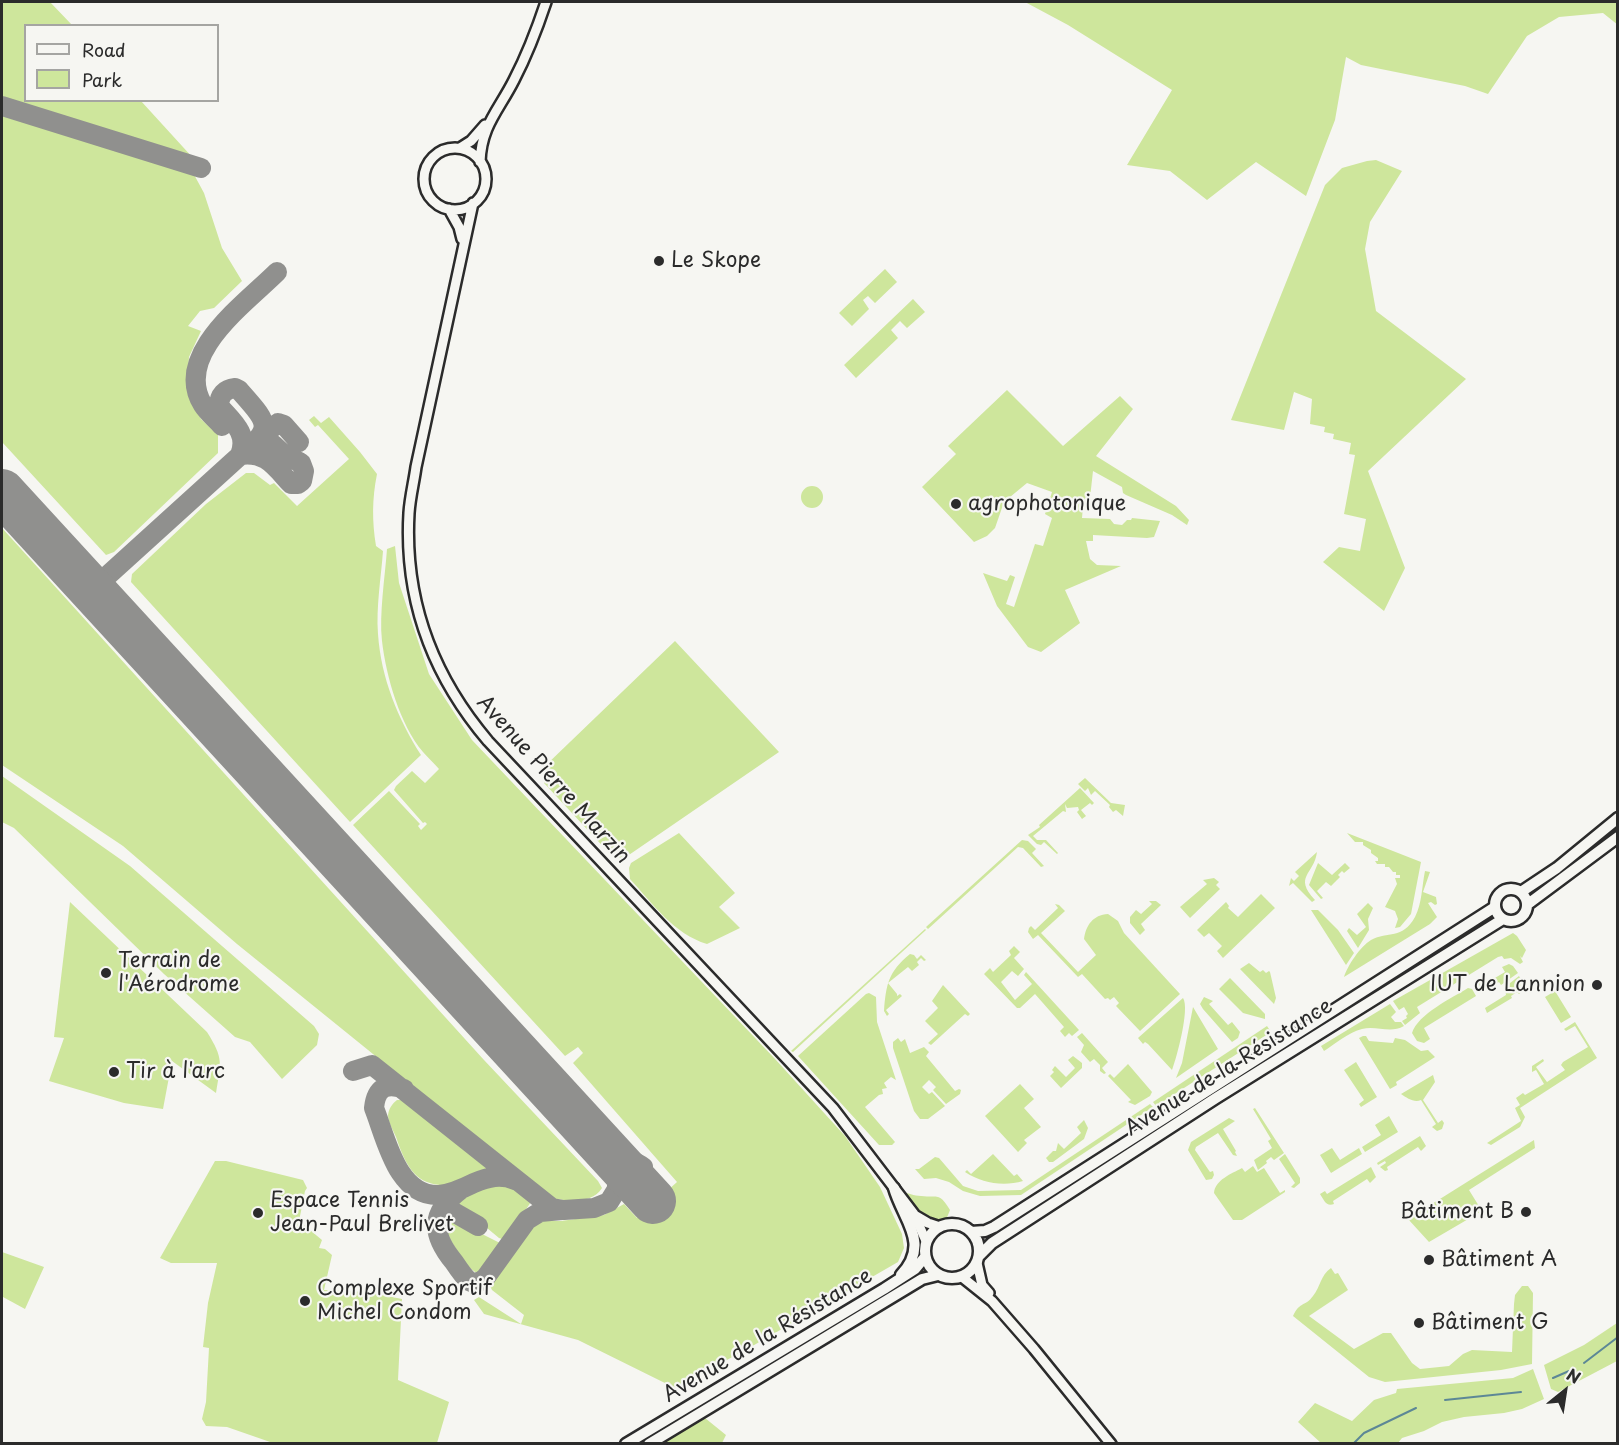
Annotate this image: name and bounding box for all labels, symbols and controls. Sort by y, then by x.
legend [24,24,219,102]
text: Road [82,36,126,63]
text: Park [82,66,122,93]
place label: Le Skope [671,248,761,274]
marker: Le Skope [652,254,666,268]
place label: agrophotonique [968,491,1126,517]
marker: agrophotonique [949,497,963,511]
street label: Avenue Pierre Marzin [471,691,635,869]
place label: Terrain de l'Aérodrome [118,948,239,998]
marker: Terrain de l'Aérodrome [99,966,113,980]
place label: IUT de Lannion [1430,972,1585,998]
marker: IUT de Lannion [1590,978,1604,992]
street label: Avenue de la Résistance [1121,994,1337,1142]
place label: Tir à l'arc [126,1059,225,1085]
marker: Tir à l'arc [107,1065,121,1079]
place label: Espace Tennis Jean-Paul Brelivet [270,1188,454,1238]
place label: Bâtiment B [1400,1199,1514,1225]
marker: Bâtiment B [1519,1205,1533,1219]
marker: Espace Tennis Jean-Paul Brelivet [251,1206,265,1220]
place label: Bâtiment A [1441,1247,1557,1273]
marker: Bâtiment A [1422,1253,1436,1267]
street label: Avenue de la Résistance [659,1264,877,1408]
place label: Complexe Sportif Michel Condom [317,1276,492,1326]
marker: Complexe Sportif Michel Condom [298,1294,312,1308]
place label: Bâtiment G [1431,1310,1549,1336]
marker: Bâtiment G [1412,1316,1426,1330]
north arrow [1535,1361,1595,1421]
text: N [1563,1362,1585,1389]

